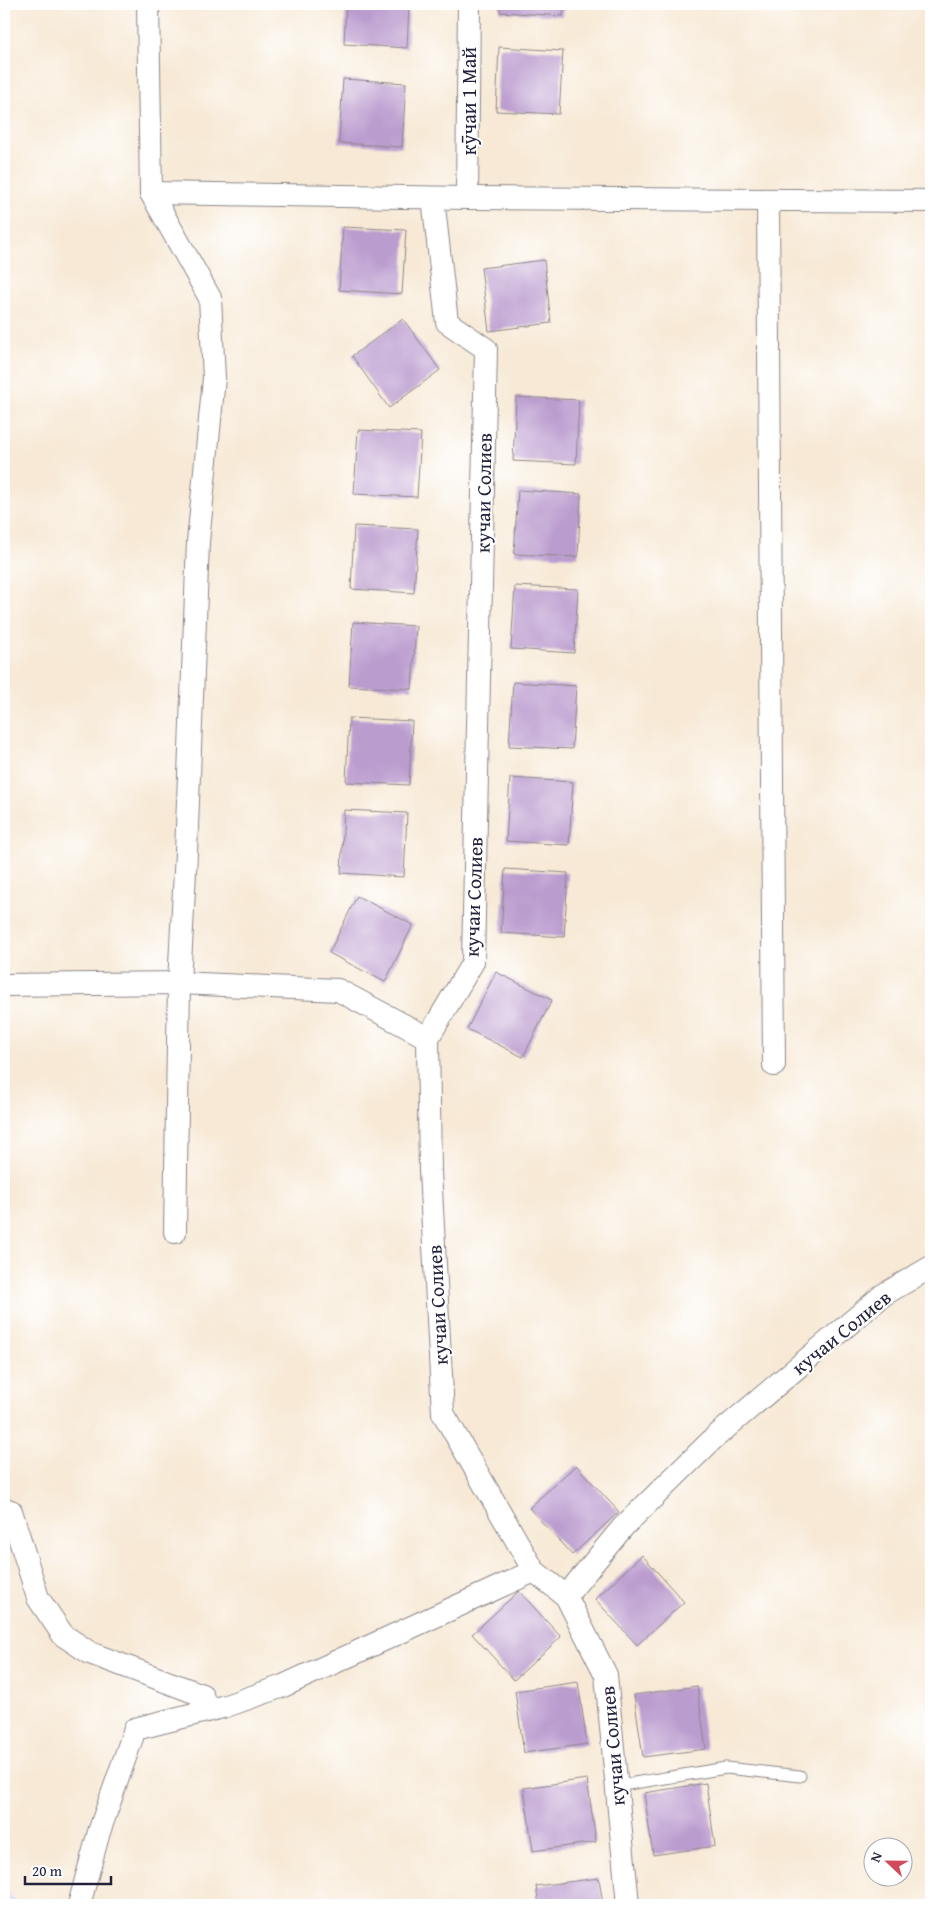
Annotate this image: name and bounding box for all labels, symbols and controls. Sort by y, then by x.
street label: кӯчаи 1 Май [454,47,483,155]
street label: кучаи Солиев [467,433,499,553]
street label: кучаи Солиев [456,836,490,958]
street label: кучаи Солиев [419,1244,455,1366]
street label: кучаи Солиев [785,1283,897,1381]
street label: кучаи Солиев [592,1685,632,1807]
north arrow [862,1836,912,1886]
text: N [865,1848,887,1865]
scale bar [25,1854,111,1886]
text: 20 m [32,1860,63,1881]

